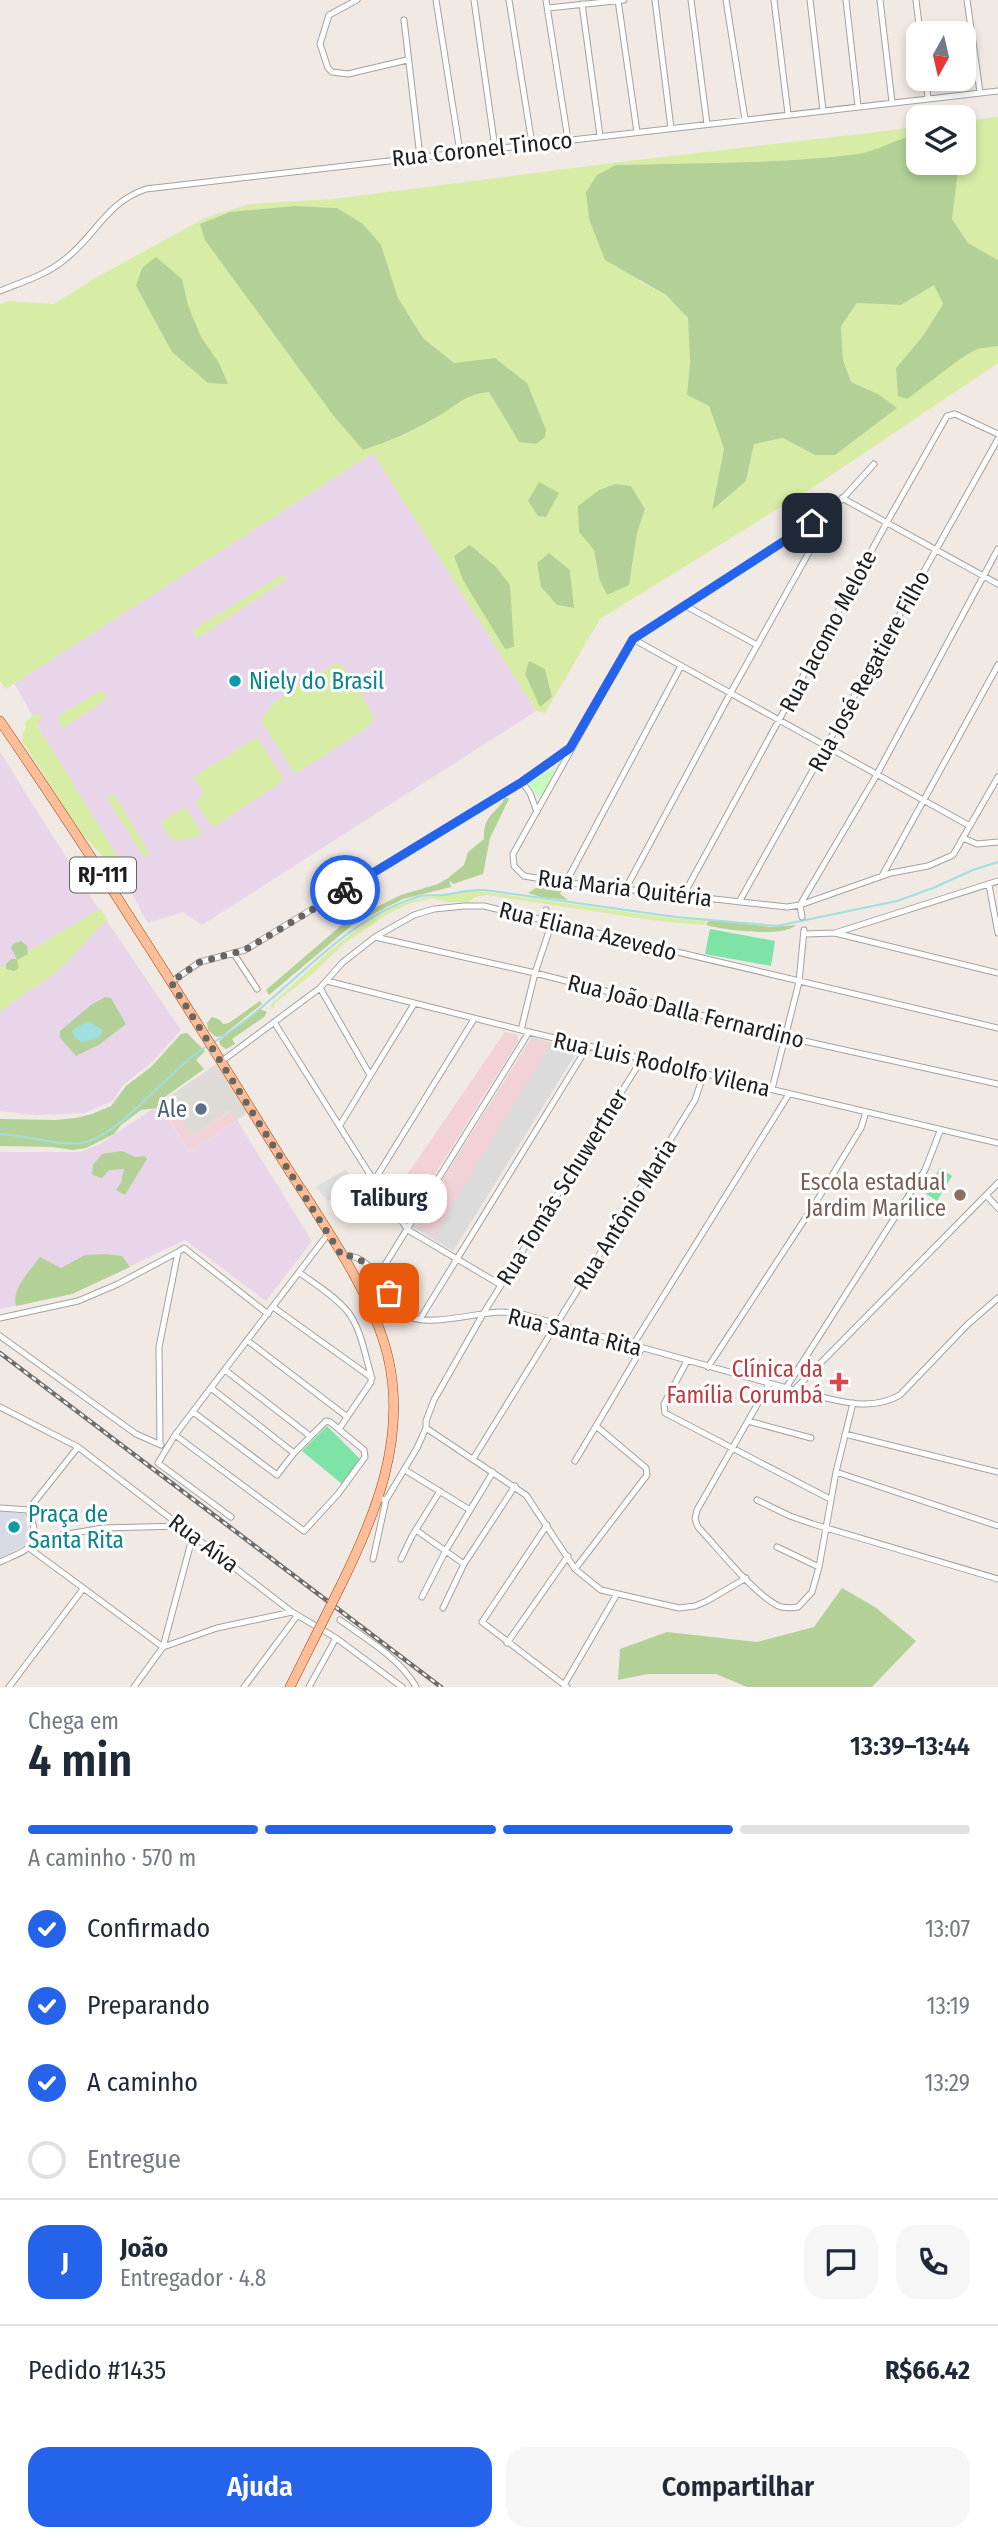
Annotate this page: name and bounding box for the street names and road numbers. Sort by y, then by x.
street label: Rua Coronel Tinoco [390,126,574,172]
street label: Rua Jacomo Melote [773,545,883,717]
street label: Rua José Regatiere Filho [802,566,936,776]
road number: RJ-111 [70,858,136,892]
street label: Rua Maria Quitéria [536,863,714,913]
street label: Rua Eliana Azevedo [496,895,680,967]
street label: Rua João Dalla Fernardino [565,968,807,1054]
street label: Rua Luis Rodolfo Vilena [551,1025,773,1103]
street label: Rua Tomás Schuwertner [490,1084,634,1290]
street label: Rua Antônio Maria [567,1133,683,1295]
street label: Rua Santa Rita [505,1302,645,1362]
street label: Rua Aíva [163,1508,245,1578]

